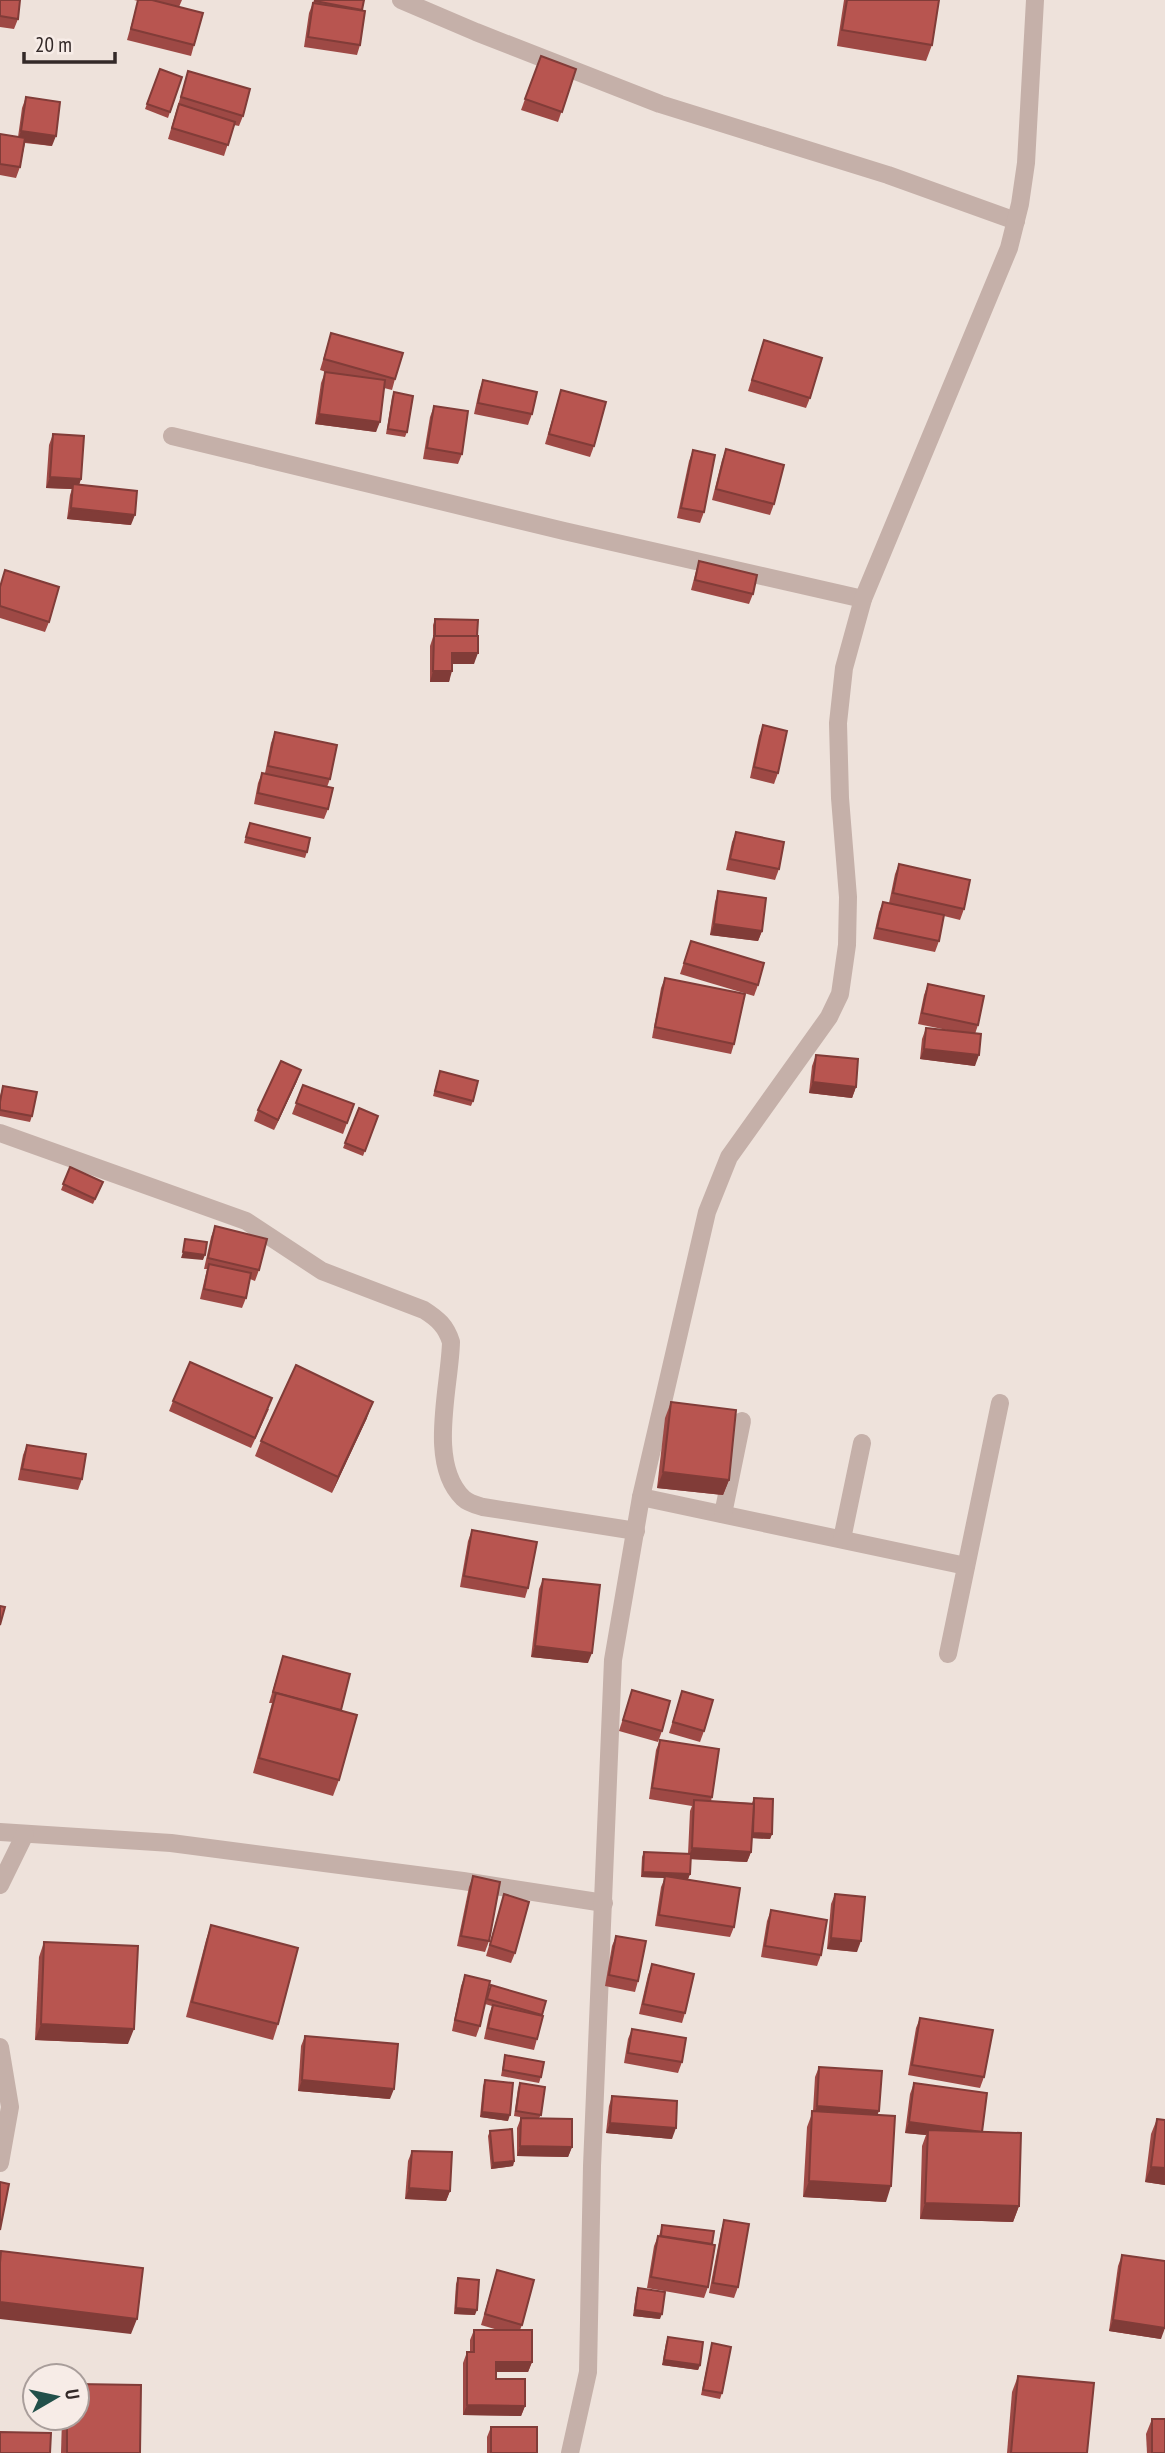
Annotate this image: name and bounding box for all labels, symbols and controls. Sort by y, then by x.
scale bar [24,21,116,65]
text: 20 m [35,31,72,58]
north arrow [21,2362,91,2432]
text: U [60,2388,85,2401]

